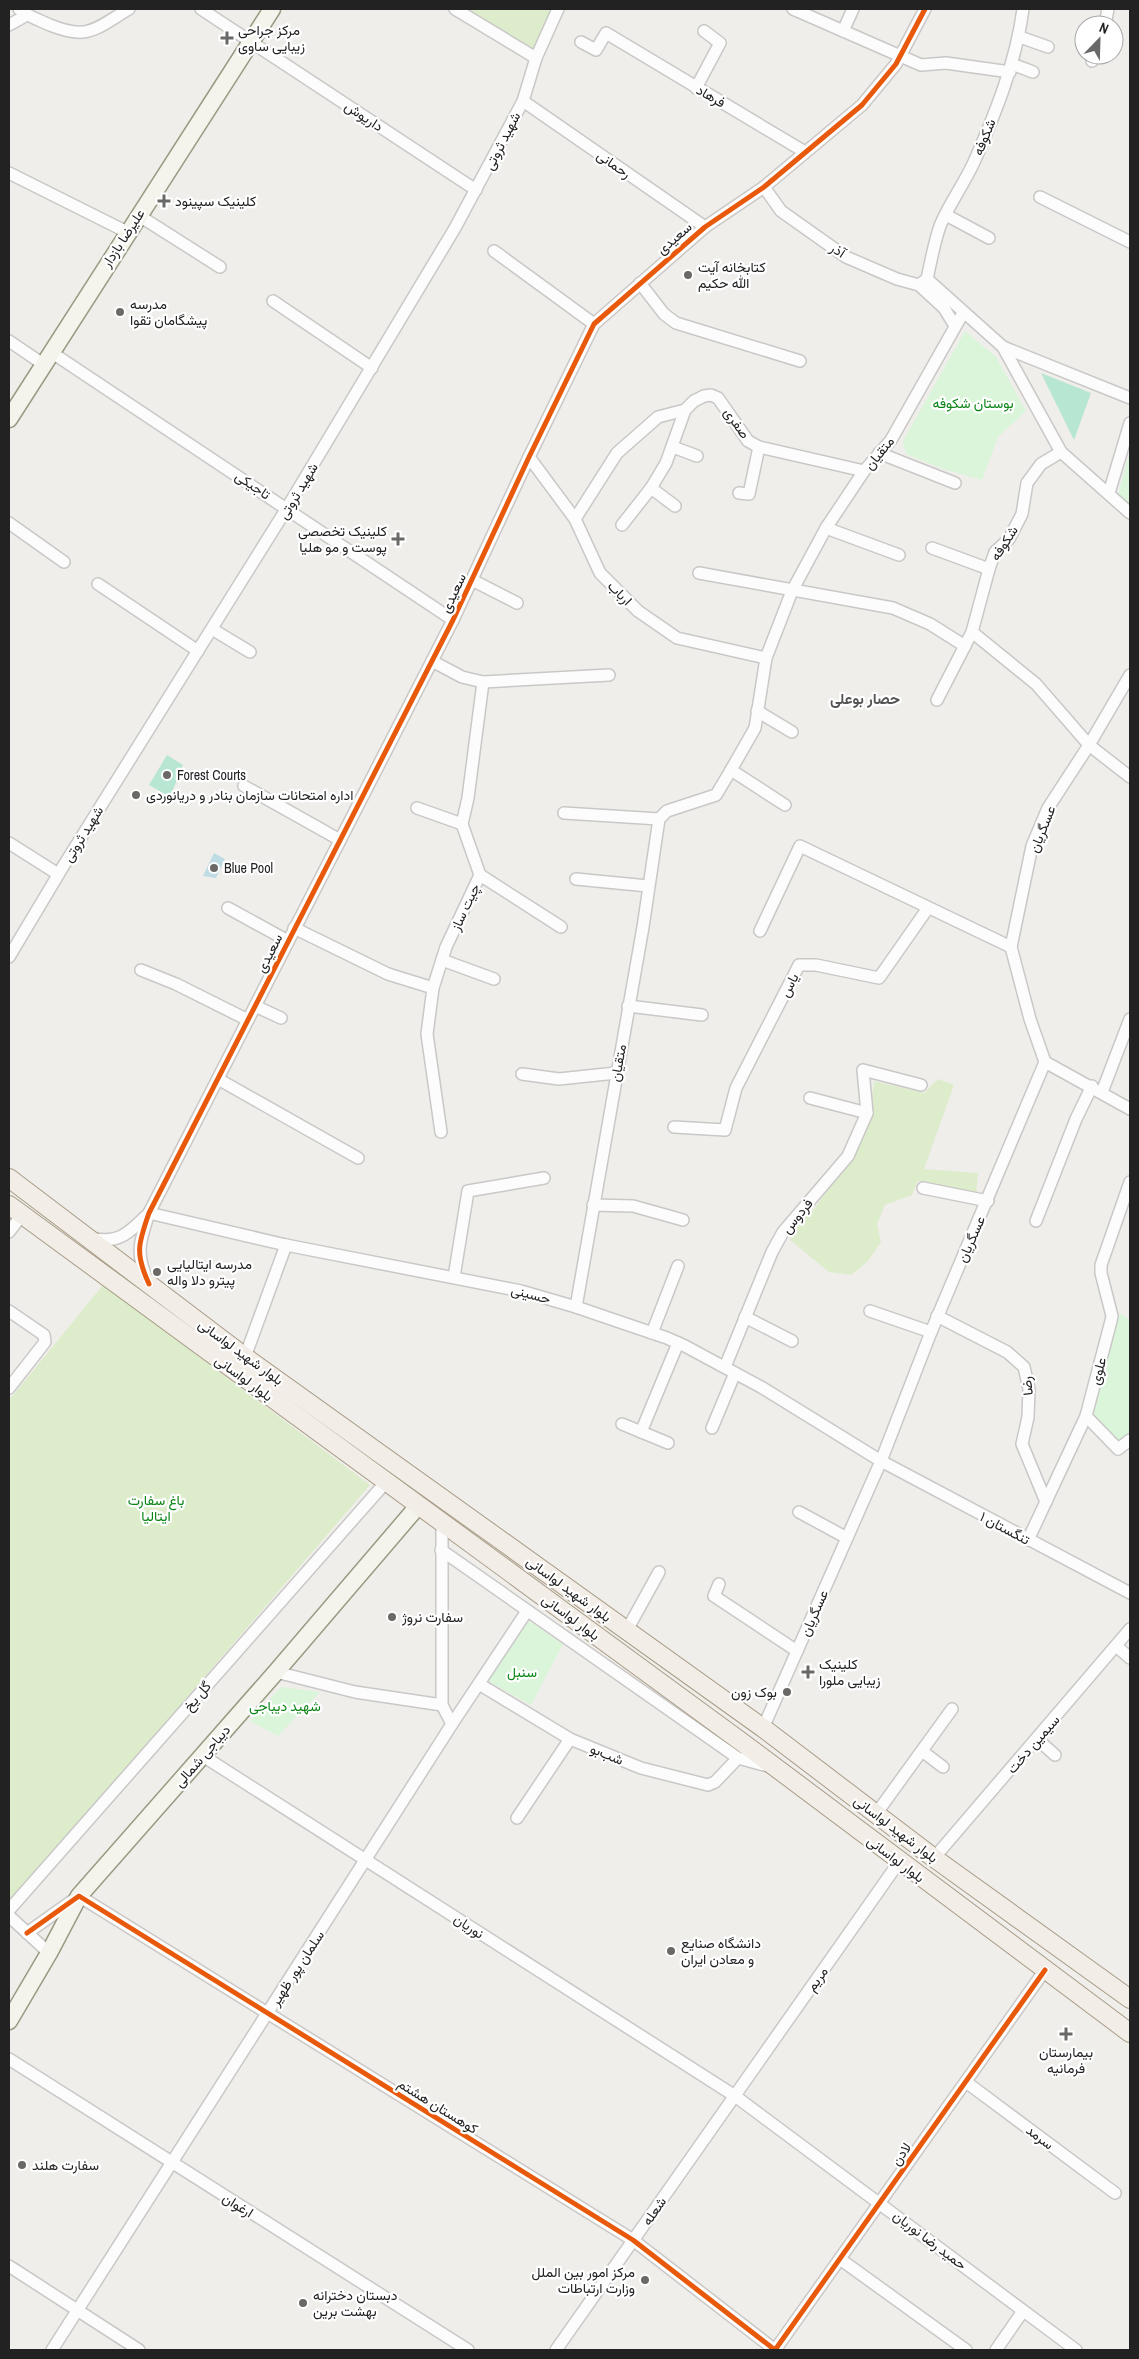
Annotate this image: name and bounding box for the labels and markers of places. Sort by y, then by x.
place label: مرکز جراحی زیبایی ساوی [238,21,305,55]
marker: مرکز جراحی زیبایی ساوی [220,31,234,45]
place label: کلینیک سپینود [175,192,256,211]
marker: کلینیک سپینود [157,194,171,208]
place label: کتابخانه آیت الله حکیم [698,258,766,292]
marker: کتابخانه آیت الله حکیم [682,269,694,281]
place label: مدرسه پیشگامان تقوا [130,295,208,330]
marker: مدرسه پیشگامان تقوا [114,306,126,318]
place label: کلینیک تخصصی پوست و مو هلیا [298,522,387,557]
marker: کلینیک تخصصی پوست و مو هلیا [391,532,405,546]
place label: Forest Courts [177,766,246,784]
marker: Forest Courts [161,769,173,781]
place label: اداره امتحانات سازمان بنادر و دریانوردی [146,786,353,804]
marker: اداره امتحانات سازمان بنادر و دریانوردی [130,789,142,801]
place label: Blue Pool [224,859,273,877]
marker: Blue Pool [208,862,220,874]
place label: مدرسه ایتالیایی پیترو دلا واله [167,1255,252,1290]
marker: مدرسه ایتالیایی پیترو دلا واله [151,1266,163,1278]
place label: سفارت نروژ [401,1608,463,1626]
marker: سفارت نروژ [386,1611,398,1623]
place label: کلینیک زیبایی ملورا [819,1655,881,1689]
marker: کلینیک زیبایی ملورا [801,1665,815,1679]
place label: بوک زون [731,1683,777,1701]
marker: بوک زون [781,1686,793,1698]
place label: دانشگاه صنایع و معادن ایران [681,1934,761,1968]
marker: دانشگاه صنایع و معادن ایران [665,1945,677,1957]
marker: بیمارستان فرمانیه [1059,2027,1073,2041]
place label: بیمارستان فرمانیه [1039,2043,1093,2077]
place label: سفارت هلند [32,2156,99,2174]
marker: سفارت هلند [16,2159,28,2171]
place label: مرکز امور بین الملل وزارت ارتباطات [532,2263,635,2297]
marker: مرکز امور بین الملل وزارت ارتباطات [639,2274,651,2286]
place label: دبستان دخترانه بهشت برین [313,2286,398,2320]
marker: دبستان دخترانه بهشت برین [297,2297,309,2309]

